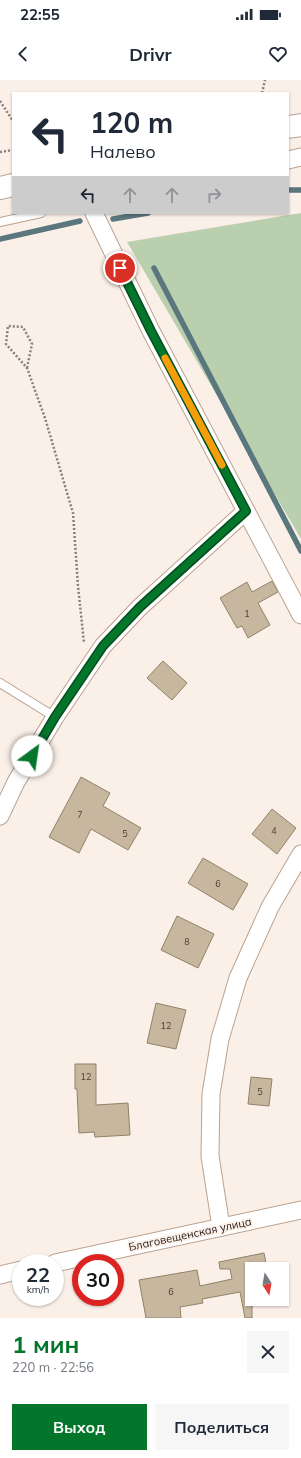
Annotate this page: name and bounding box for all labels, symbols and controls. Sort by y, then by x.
text: 22:55 [20,5,60,24]
icon: back [12,43,34,65]
text: Drivr [129,43,172,66]
icon: heart [267,43,289,65]
text: 120 m [90,105,173,140]
icon: left [24,108,76,160]
text: Налево [90,140,156,163]
icon: left [77,184,99,206]
icon: ahead [119,184,141,206]
icon: ahead [161,184,183,206]
icon: right [203,184,225,206]
pin [103,251,137,285]
icon: arrive [109,257,131,279]
house number: 1 [244,608,250,619]
position arrow [11,735,53,777]
house number: 7 [77,809,83,820]
house number: 4 [271,825,277,836]
house number: 5 [122,828,128,839]
house number: 6 [215,878,221,889]
house number: 8 [184,936,190,947]
house number: 12 [161,1020,171,1031]
house number: 12 [81,1071,91,1082]
house number: 5 [257,1086,263,1097]
street label: Благовещенская улица [127,1214,253,1254]
speed limit sign: 30 [72,1254,124,1306]
text: 22 [26,1262,50,1287]
north arrow [245,1262,289,1306]
map controls [245,1262,289,1306]
text: km/h [27,1283,49,1296]
house number: 6 [168,1286,174,1297]
text: 1 мин [12,1329,79,1359]
button: close [247,1331,289,1373]
text: 220 m · 22:56 [12,1359,94,1375]
button: Выход [12,1404,147,1450]
button: Поделиться [155,1404,289,1450]

